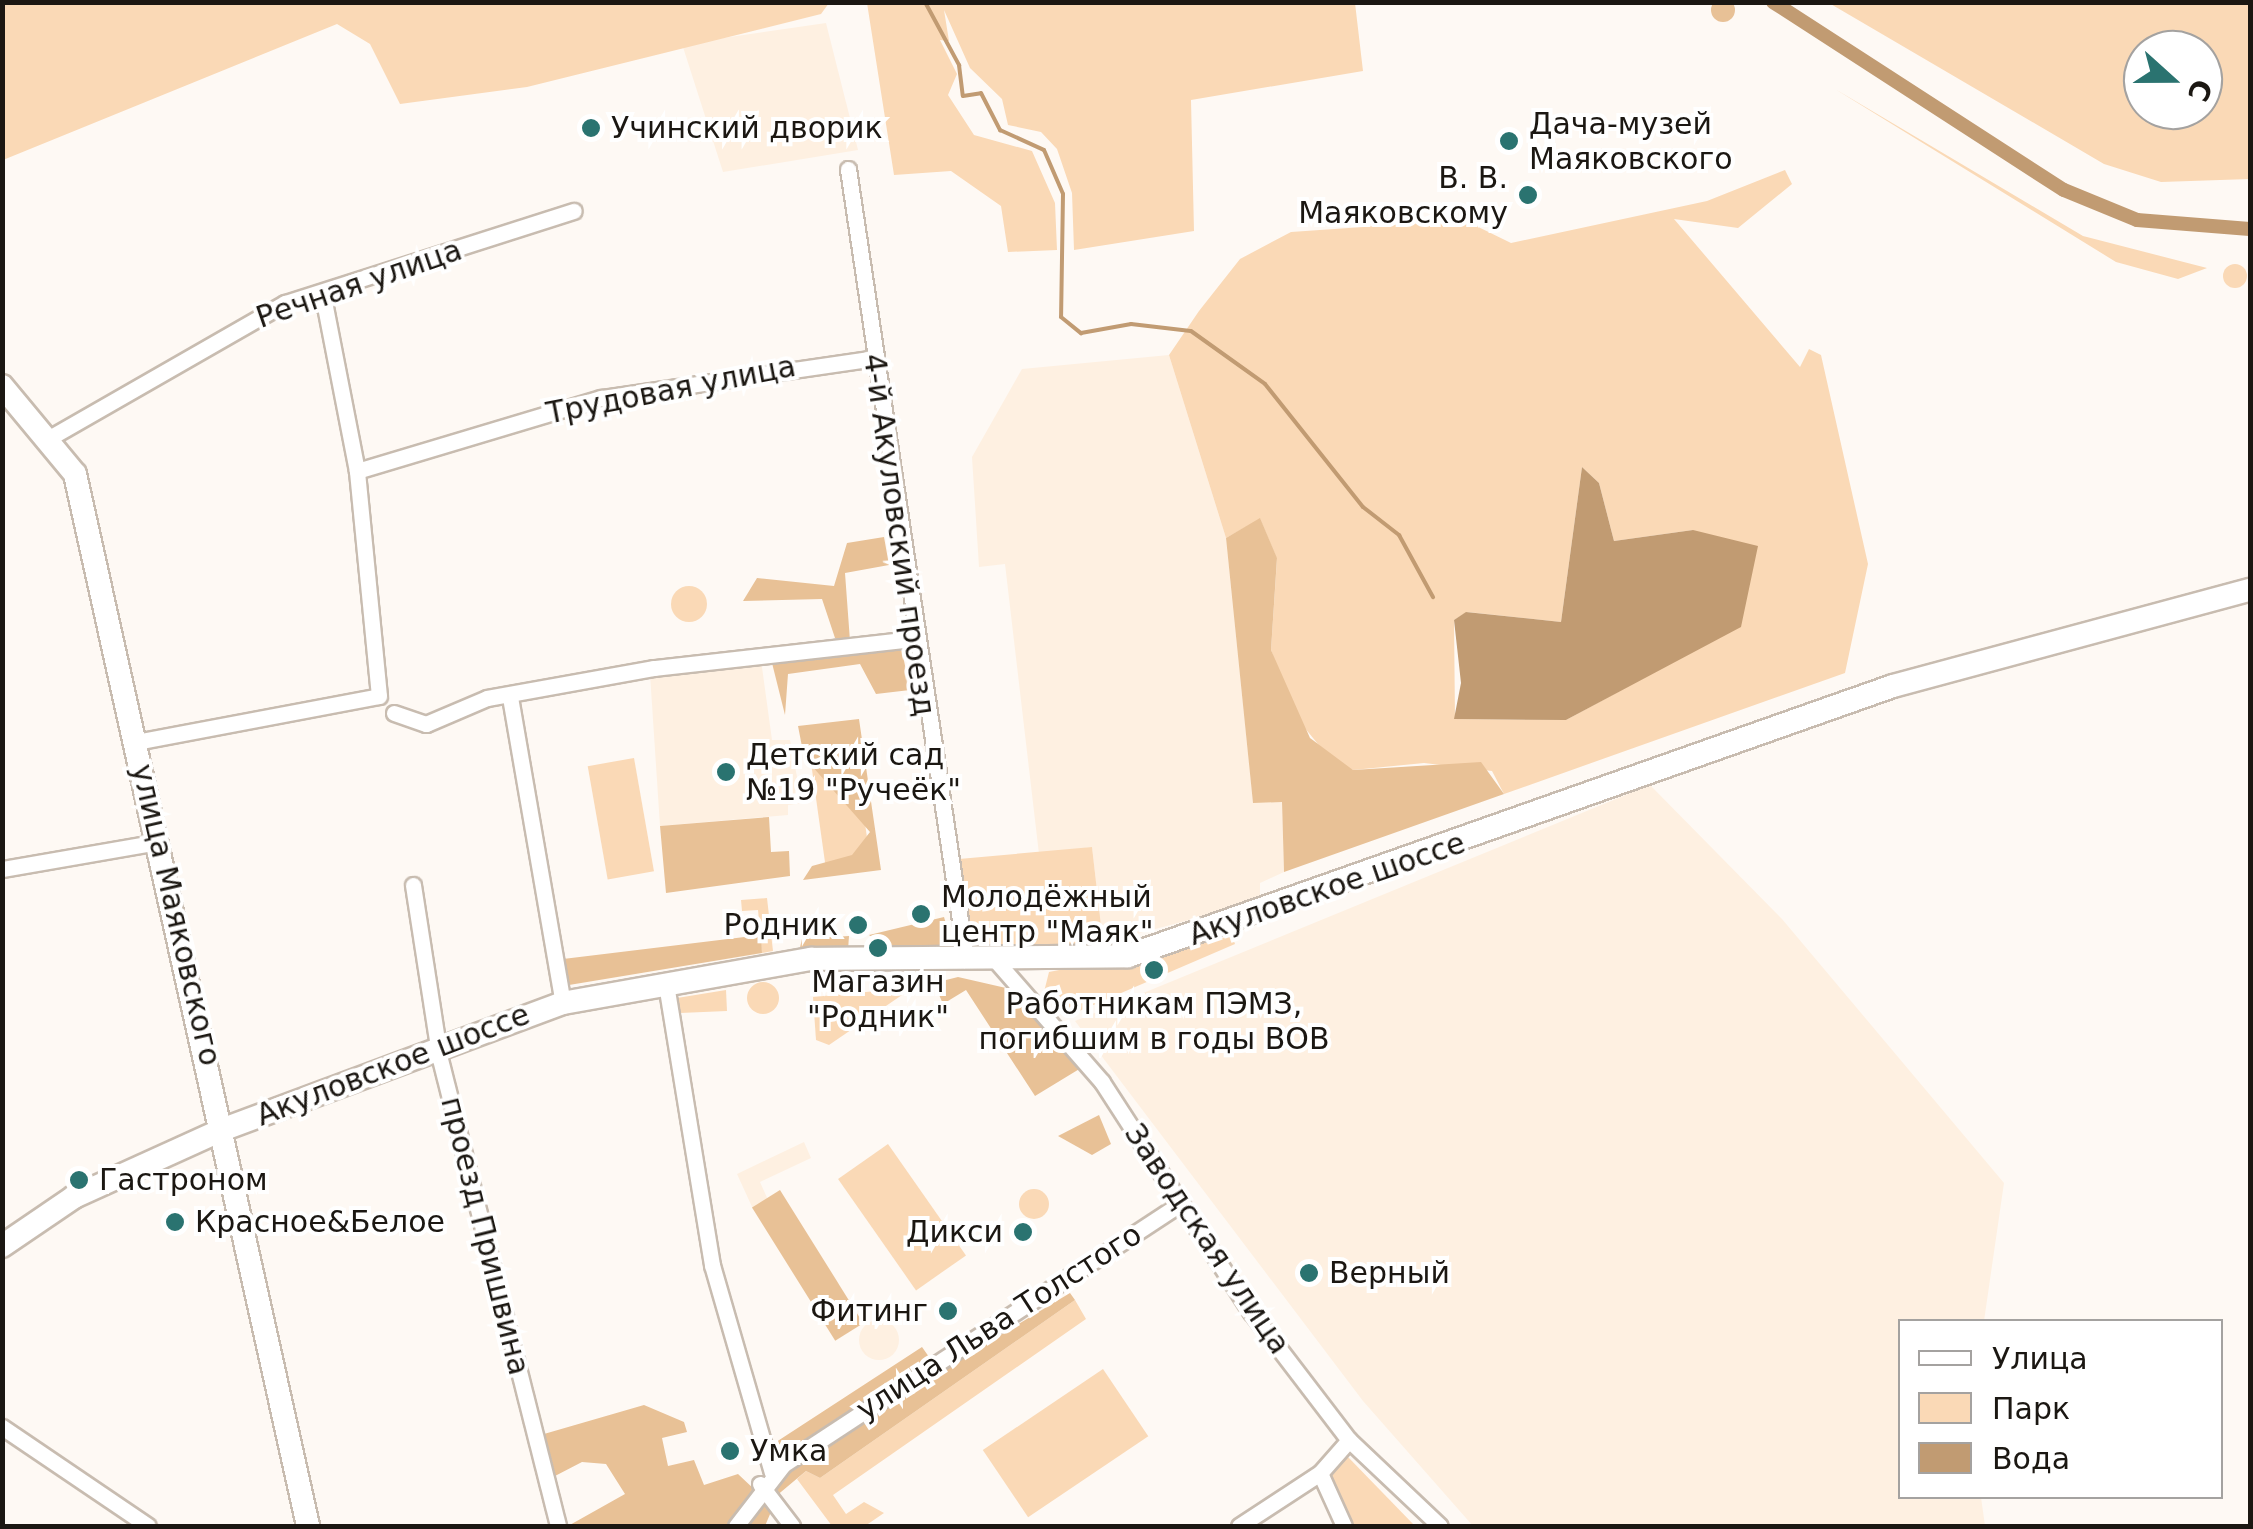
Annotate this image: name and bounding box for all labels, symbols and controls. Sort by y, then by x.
north arrow [2123,30,2223,130]
text: С [2181,75,2219,106]
place label: Дача-музей Маяковского [1529,106,1733,176]
place label: Учинский дворик [611,110,883,146]
marker: Учинский дворик [580,117,602,139]
marker: Дача-музей Маяковского [1498,130,1520,152]
place label: В. В. Маяковскому [1298,160,1508,230]
marker: В. В. Маяковскому [1517,184,1539,206]
street label: Речная улица [251,232,467,336]
street label: Трудовая улица [543,348,799,432]
street label: 4-й Акуловский проезд [856,351,942,719]
place label: Детский сад №19 "Ручеёк" [746,737,961,808]
street label: улица Маяковского [124,761,228,1069]
marker: Детский сад №19 "Ручеёк" [715,761,737,783]
street label: Акуловское шоссе [1184,825,1470,953]
place label: Молодёжный центр "Маяк" [941,879,1154,950]
marker: Молодёжный центр "Маяк" [910,903,932,925]
place label: Родник [724,907,838,943]
marker: Родник [847,914,869,936]
marker: Магазин "Родник" [867,937,889,959]
marker: Работникам ПЭМЗ, погибшим в годы ВОВ [1143,959,1165,981]
place label: Магазин "Родник" [807,964,949,1034]
place label: Работникам ПЭМЗ, погибшим в годы ВОВ [979,986,1329,1056]
street label: Акуловское шоссе [251,996,535,1134]
street label: проезд Пришвина [433,1093,537,1379]
street label: Заводская улица [1117,1117,1297,1361]
place label: Гастроном [99,1162,268,1198]
marker: Гастроном [68,1169,90,1191]
place label: Красное&Белое [195,1204,445,1240]
marker: Красное&Белое [164,1211,186,1233]
place label: Дикси [906,1214,1003,1250]
street label: улица Льва Толстого [850,1216,1148,1428]
marker: Дикси [1012,1221,1034,1243]
place label: Верный [1329,1255,1450,1291]
marker: Верный [1298,1262,1320,1284]
place label: Фитинг [810,1293,928,1329]
marker: Фитинг [937,1300,959,1322]
legend [1898,1319,2223,1499]
text: Улица [1992,1341,2088,1376]
text: Парк [1992,1391,2070,1426]
place label: Умка [750,1433,827,1469]
marker: Умка [719,1440,741,1462]
text: Вода [1992,1441,2070,1476]

